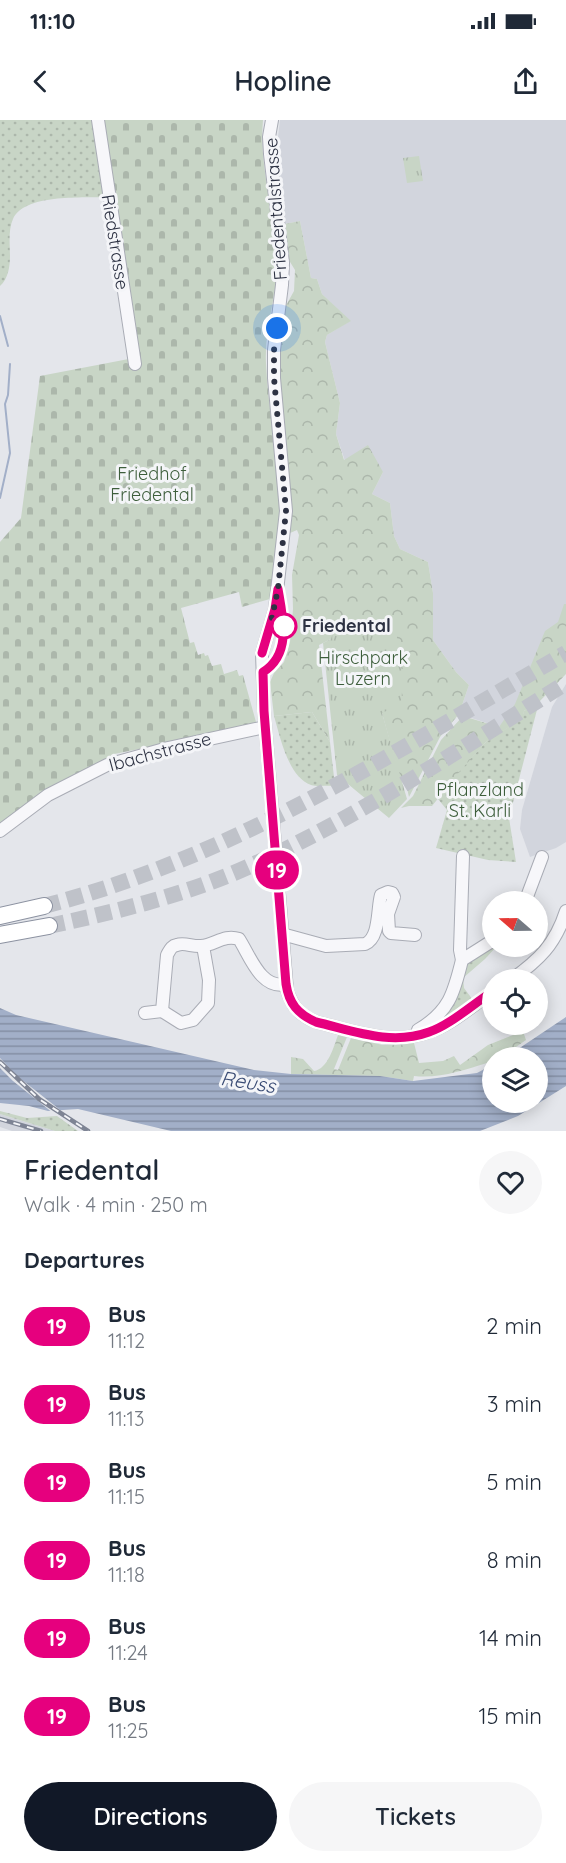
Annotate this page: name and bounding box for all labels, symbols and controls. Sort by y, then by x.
text: 11:10 [30,7,75,35]
text: Hopline [234,64,332,98]
icon: back [24,65,57,98]
icon: share [509,65,542,98]
street label: Friedentalstrasse [259,137,292,281]
street label: Riedstrasse [97,193,134,291]
your location [262,313,292,343]
park label: Friedhof Friedental [110,462,194,506]
marker: Friedental [271,613,297,639]
place label: Friedental [302,614,391,637]
park label: Hirschpark Luzern [318,646,408,690]
street label: Ibachstrasse [106,727,214,776]
park label: Pflanzland St. Karli [436,778,524,822]
line badge: 19 [250,850,304,890]
text: 19 [267,857,287,883]
north arrow [482,891,548,957]
map controls [482,891,548,1113]
button: locate [482,969,548,1035]
button: layers [482,1047,548,1113]
water label: Reuss [219,1065,279,1098]
button: heart [479,1151,542,1214]
text: Friedental [24,1152,160,1187]
text: Walk · 4 min · 250 m [24,1192,208,1217]
text: Departures [24,1246,145,1274]
text: Bus [108,1300,146,1328]
text: 2 min [486,1312,542,1340]
text: 19 [47,1313,67,1339]
text: 11:12 [108,1328,145,1353]
text: Bus [108,1378,146,1406]
text: 3 min [487,1390,542,1418]
text: 19 [47,1391,67,1417]
text: 11:13 [108,1406,144,1431]
text: Bus [108,1456,146,1484]
text: 5 min [487,1468,542,1496]
text: 19 [47,1469,67,1495]
text: 11:15 [108,1484,145,1509]
text: Bus [108,1534,146,1562]
text: 8 min [487,1546,542,1574]
text: 19 [47,1547,67,1573]
text: 11:18 [108,1562,145,1587]
text: Bus [108,1612,146,1640]
text: 14 min [479,1624,542,1652]
text: 19 [47,1625,67,1651]
text: 11:24 [108,1640,148,1665]
text: Bus [108,1690,146,1718]
text: 15 min [478,1702,542,1730]
text: 19 [47,1703,67,1729]
text: 11:25 [108,1718,149,1743]
button: Directions [24,1782,277,1851]
button: Tickets [289,1782,542,1851]

